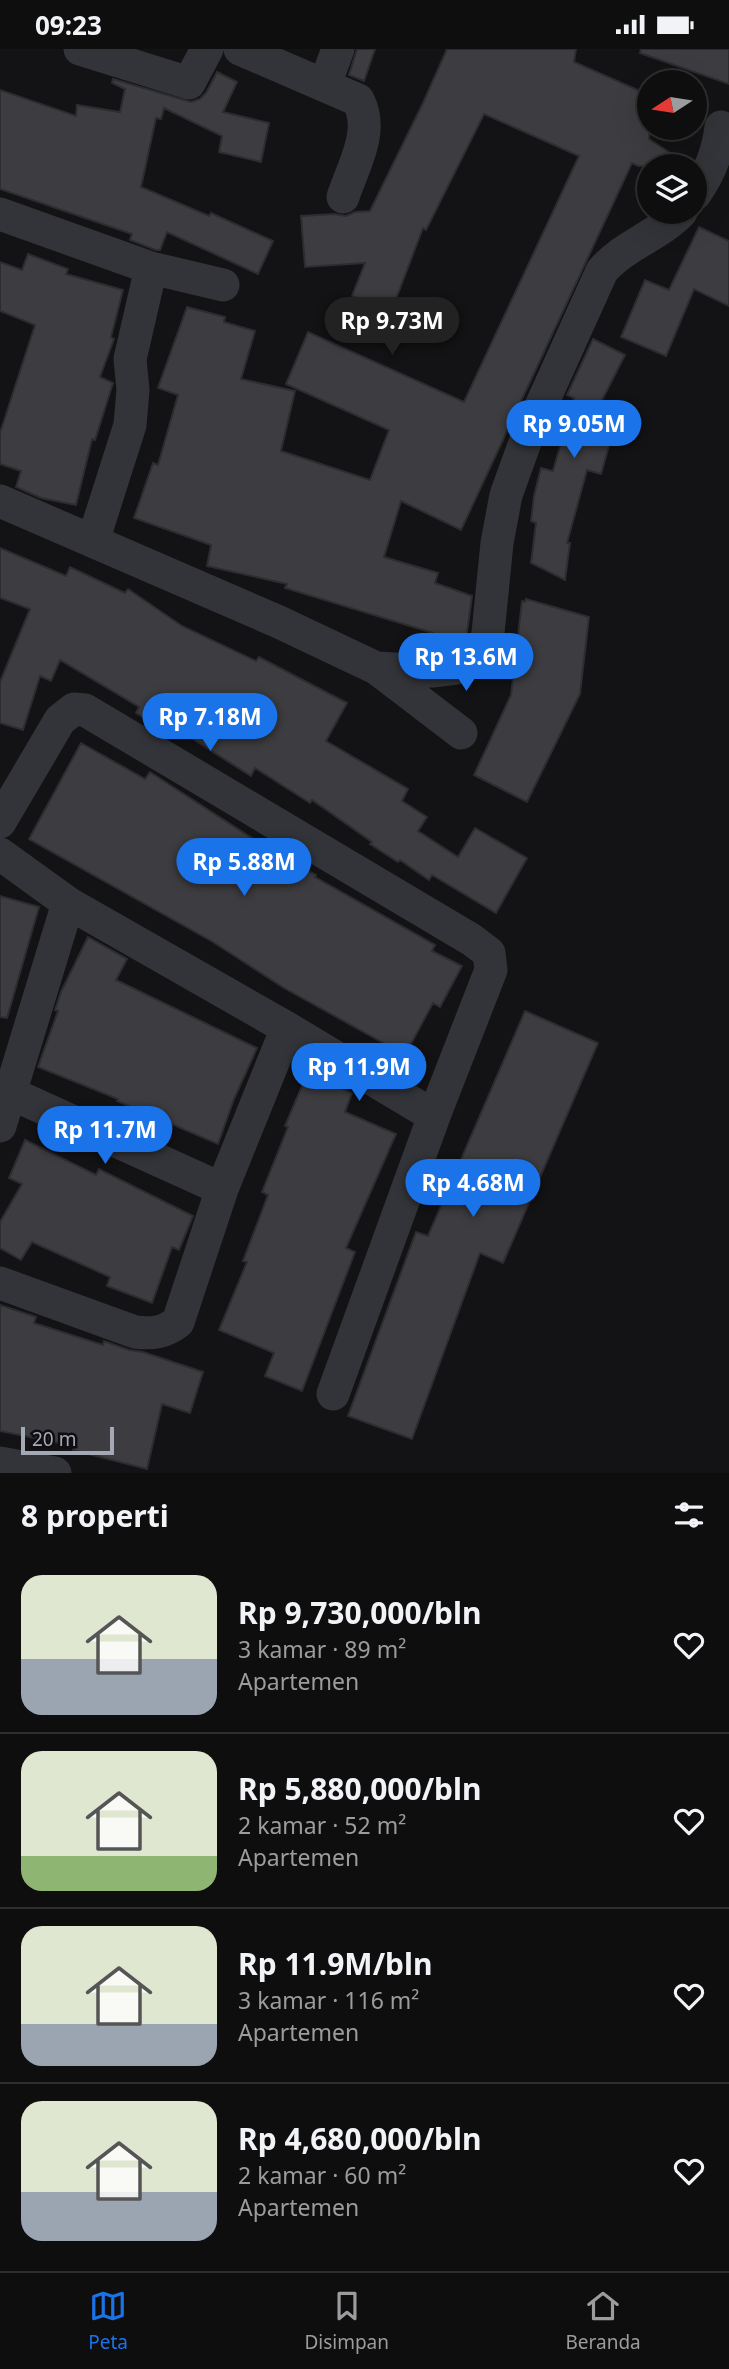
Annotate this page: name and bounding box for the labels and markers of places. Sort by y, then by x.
pin: Rp 9.73M [320,297,464,357]
pin: Rp 9.05M [502,401,646,460]
pin: Rp 13.6M [394,633,538,693]
pin: Rp 7.18M [138,693,282,753]
pin: Rp 5.88M [172,839,316,898]
pin: Rp 11.9M [287,1044,431,1103]
pin: Rp 11.7M [33,1107,177,1166]
pin: Rp 4.68M [401,1159,545,1219]

